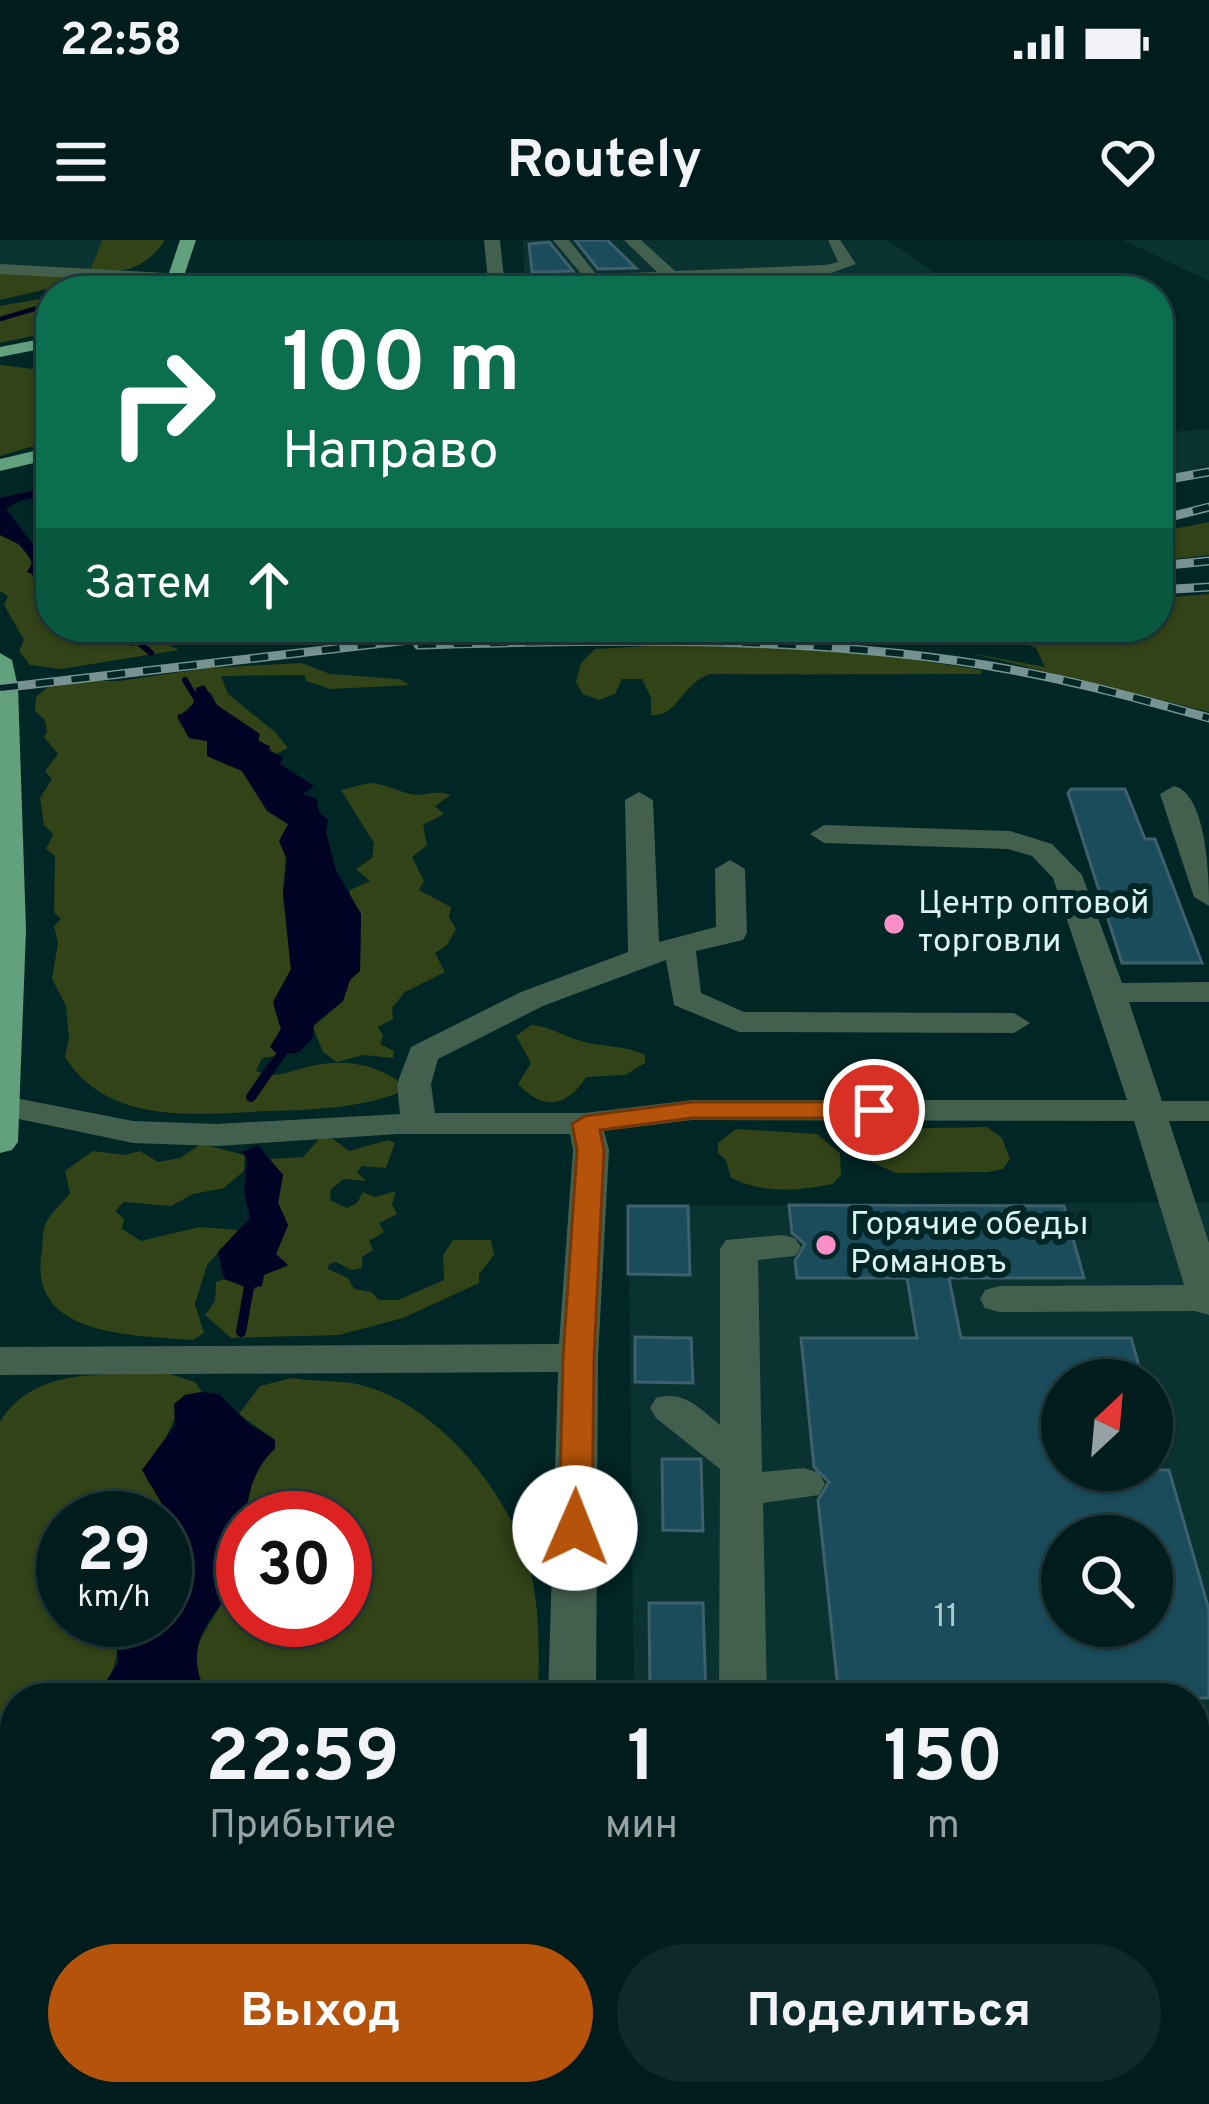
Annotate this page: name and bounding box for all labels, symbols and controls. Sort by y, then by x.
text: 22:58 [60,14,182,71]
text: Routely [507,128,702,197]
icon: menu [48,129,114,195]
icon: heart [1095,129,1161,195]
text: 100 m [282,315,521,421]
icon: right [84,324,240,480]
text: Направо [282,419,499,488]
icon: ahead [236,552,302,618]
text: Затем [84,557,212,614]
place label: Центр оптовой торговли [918,884,1150,964]
marker: Центр оптовой торговли [881,911,907,937]
pin [823,1059,925,1161]
icon: arrive [841,1077,907,1143]
place label: Горячие обеды Романовъ [850,1205,1088,1285]
marker: Горячие обеды Романовъ [813,1232,839,1258]
north arrow [1041,1359,1173,1491]
map controls [1041,1359,1173,1647]
position arrow [512,1465,638,1591]
speed limit sign: 30 [216,1491,372,1647]
button: search [1041,1515,1173,1647]
text: 29 [77,1516,151,1592]
text: km/h [78,1580,150,1617]
house number: 11 [934,1597,958,1639]
text: 22:59 [206,1715,399,1807]
text: 1 [627,1715,656,1807]
text: 150 [883,1715,1003,1807]
text: Прибытие [209,1803,396,1852]
text: мин [605,1803,678,1852]
text: m [927,1803,960,1852]
button: Выход [48,1944,593,2082]
button: Поделиться [617,1944,1161,2082]

